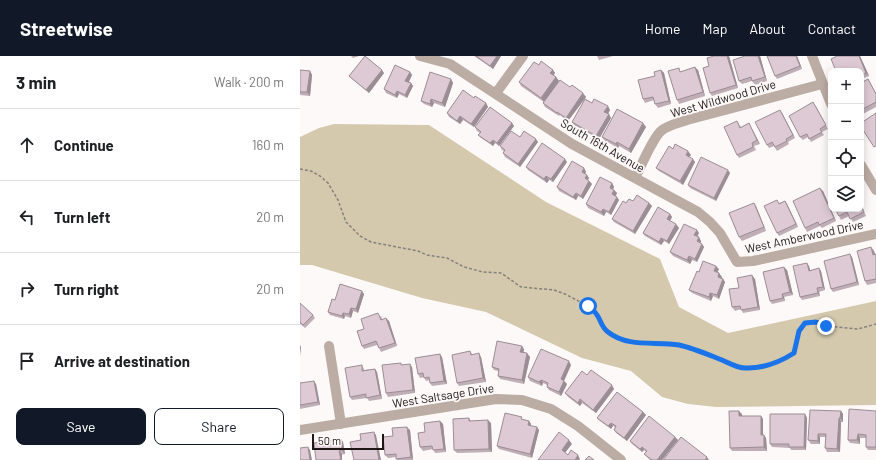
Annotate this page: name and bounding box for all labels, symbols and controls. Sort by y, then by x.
text: Streetwise [20,17,113,40]
text: Home [645,20,681,37]
text: Map [703,20,727,37]
text: About [749,20,786,37]
text: Contact [808,20,856,37]
map controls [828,68,864,212]
button: + [828,68,864,104]
text: 3 min [16,72,56,92]
text: Walk · 200 m [214,74,284,90]
street label: West Wildwood Drive [669,76,777,120]
button: − [828,104,864,140]
street label: South 16th Avenue [558,115,648,175]
icon: ahead [16,134,38,156]
text: Continue [54,136,114,154]
text: 160 m [252,137,284,153]
button: locate [828,140,864,176]
button: layers [828,176,864,212]
icon: left [16,206,38,228]
text: Turn left [54,208,110,226]
text: 20 m [256,209,284,225]
street label: West Amberwood Drive [743,217,865,255]
icon: right [16,278,38,300]
text: Turn right [54,280,119,298]
text: 20 m [256,281,284,297]
route start [579,297,597,315]
route end [817,317,835,335]
icon: arrive [16,350,38,372]
text: Arrive at destination [54,352,190,370]
street label: West Saltsage Drive [391,380,495,410]
button: Save [16,408,146,445]
button: Share [154,408,284,445]
scale bar [312,432,384,451]
text: 50 m [318,434,341,447]

